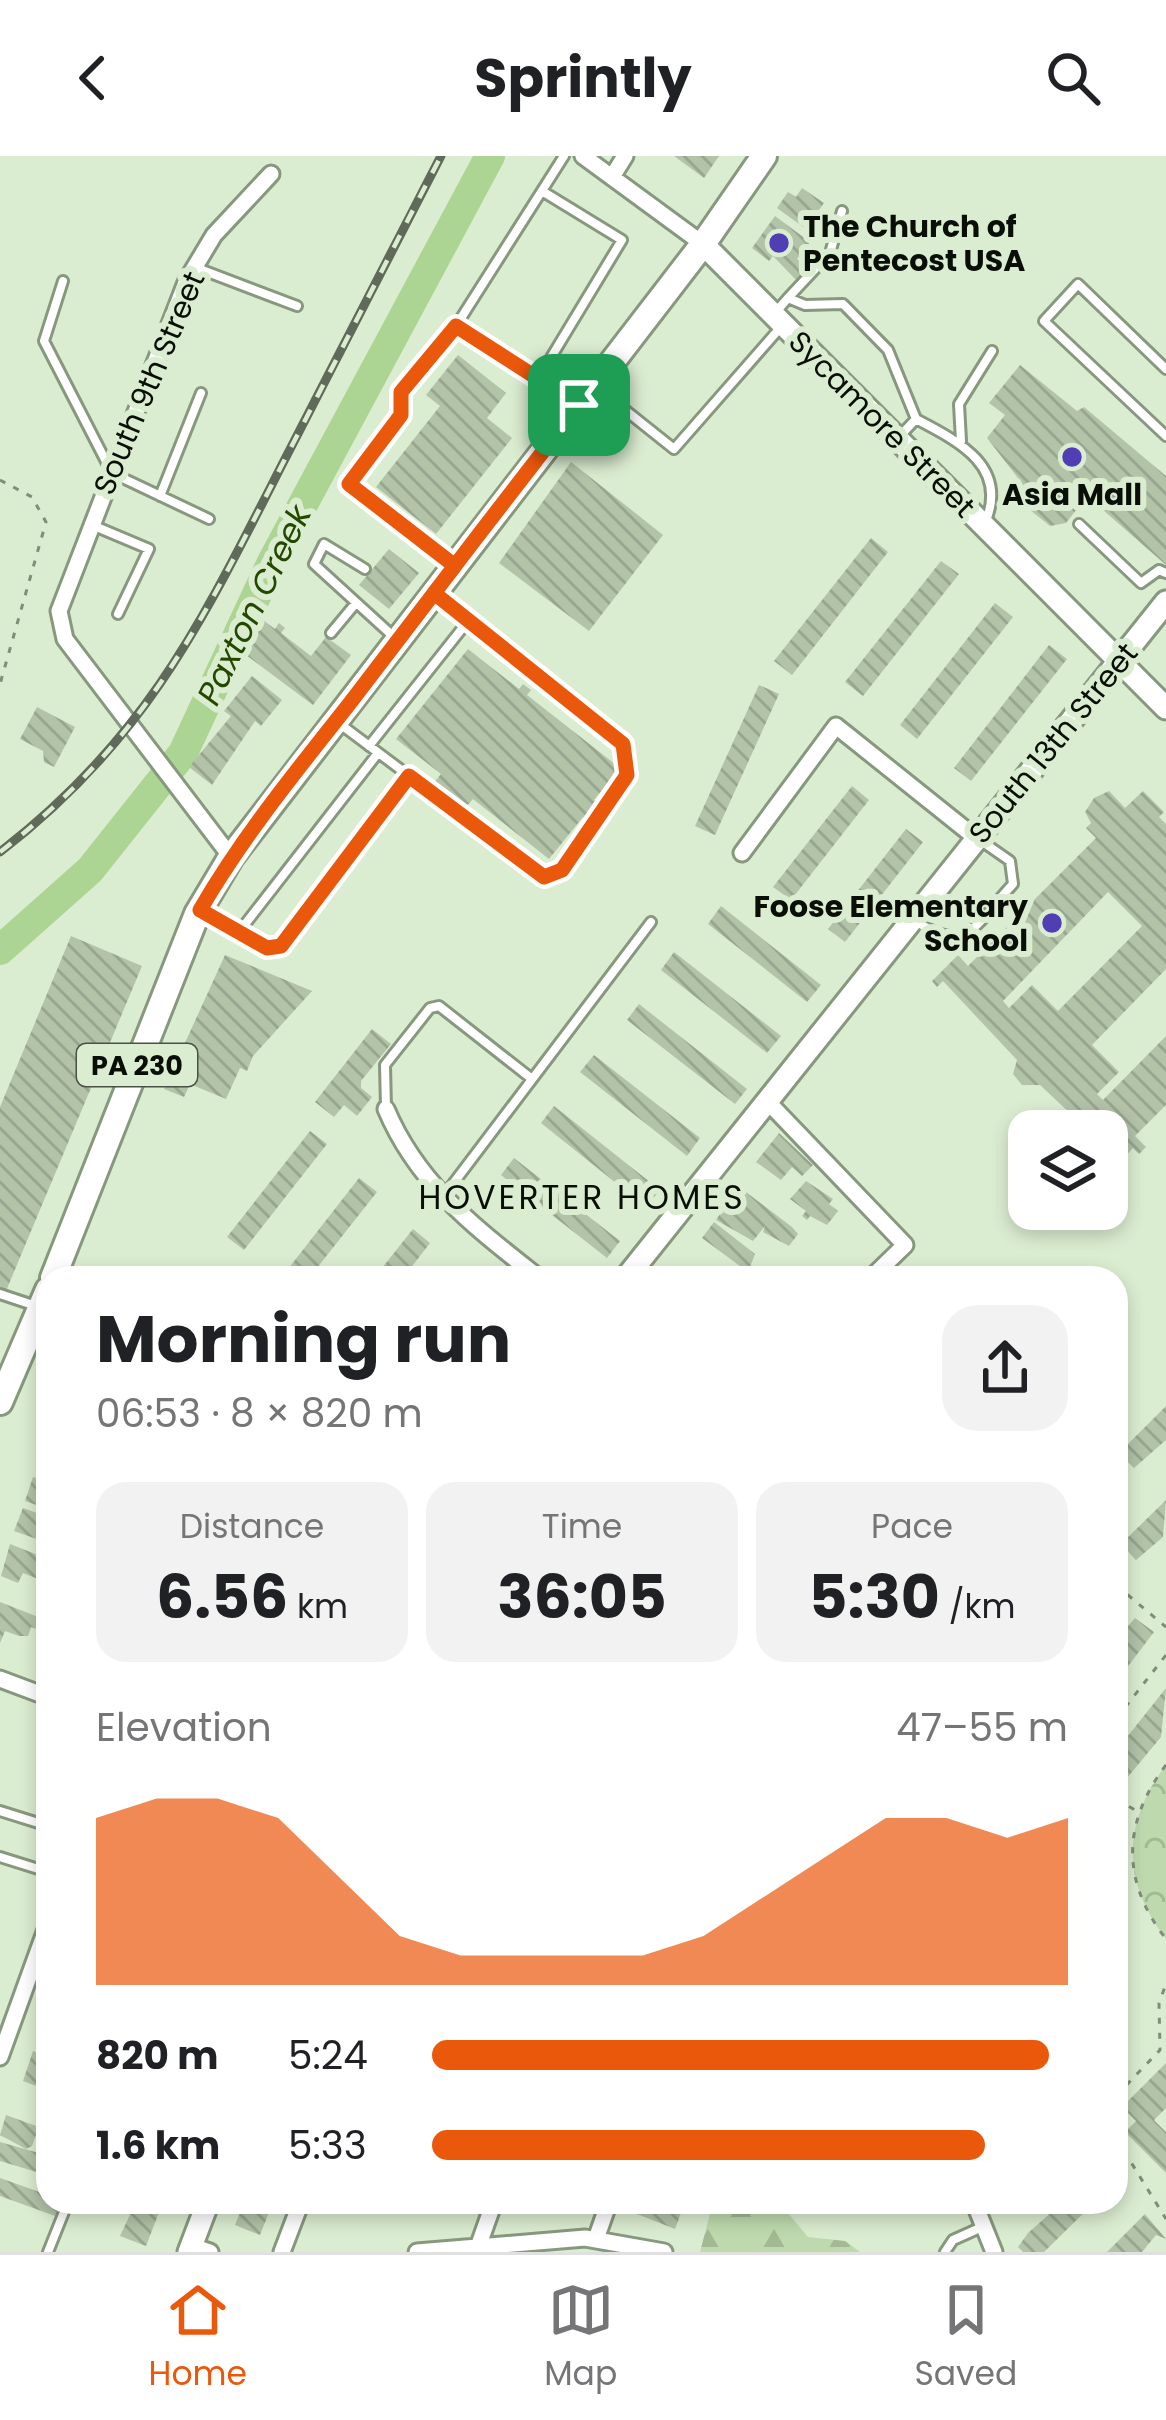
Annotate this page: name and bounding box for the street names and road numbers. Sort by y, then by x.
street label: South 9th Street [83,265,215,501]
street label: Sycamore Street [779,321,985,527]
street label: South 13th Street [958,633,1148,853]
road number: PA 230 [77,1044,197,1086]

